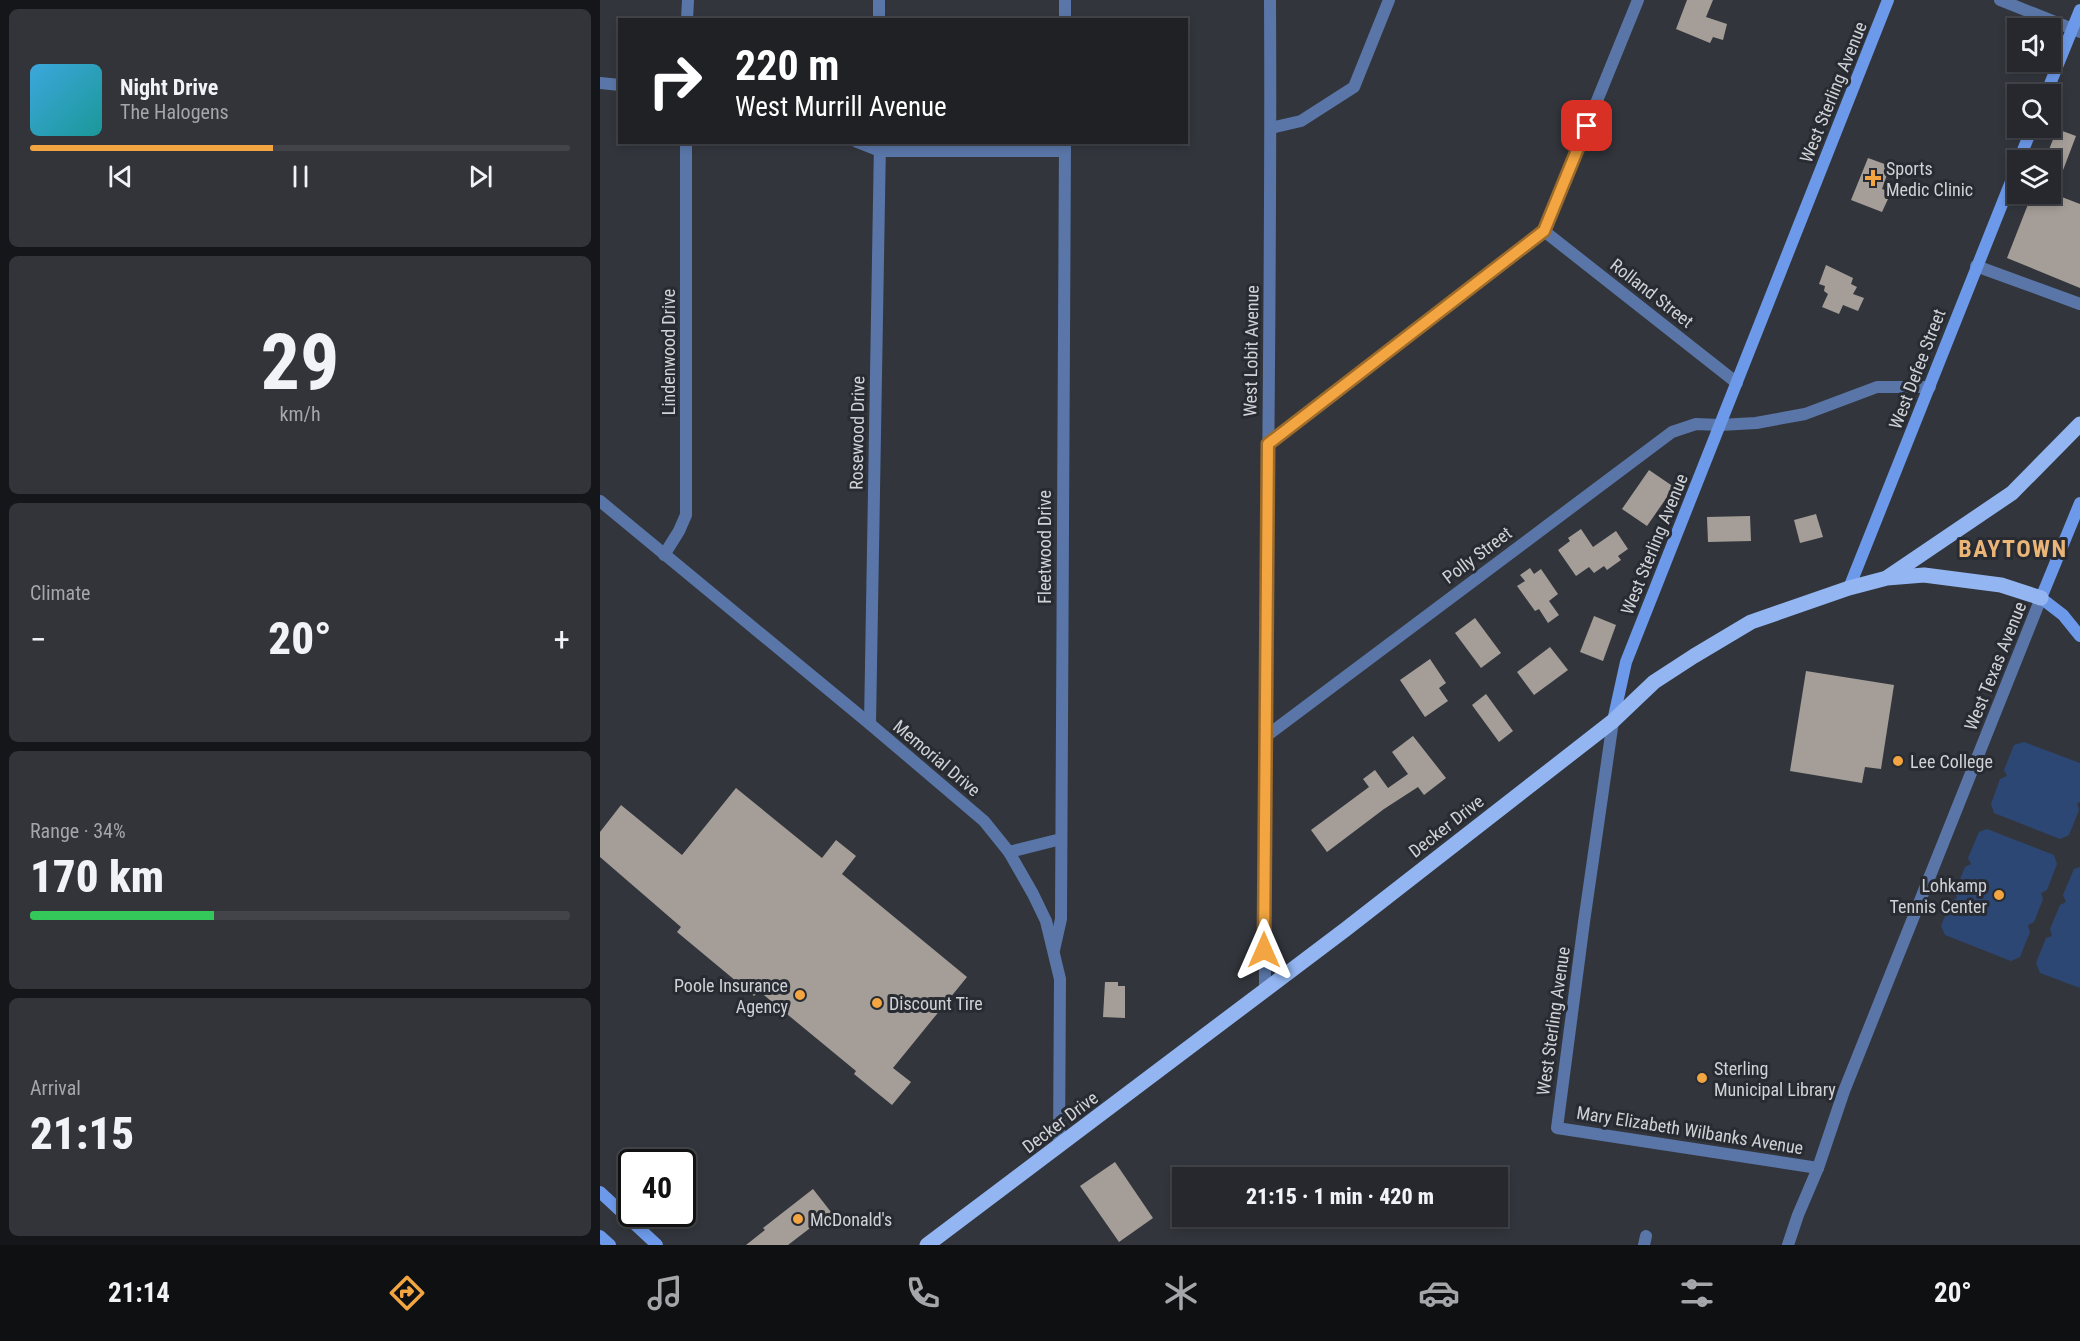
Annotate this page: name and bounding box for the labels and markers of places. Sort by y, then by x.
pin [1561,100,1612,151]
place label: Sports Medic Clinic [1886,158,1973,200]
marker: Sports Medic Clinic [1864,169,1882,187]
place label: Lee College [1910,751,1993,772]
marker: Lee College [1891,754,1905,768]
place label: Lohkamp Tennis Center [1890,875,1988,917]
marker: Lohkamp Tennis Center [1992,888,2006,902]
place label: Poole Insurance Agency [674,975,788,1017]
marker: Poole Insurance Agency [793,988,807,1002]
place label: Discount Tire [889,993,983,1014]
marker: Discount Tire [870,996,884,1010]
place label: Sterling Municipal Library [1714,1058,1836,1100]
marker: Sterling Municipal Library [1695,1071,1709,1085]
place label: McDonald's [810,1209,892,1230]
marker: McDonald's [791,1212,805,1226]

